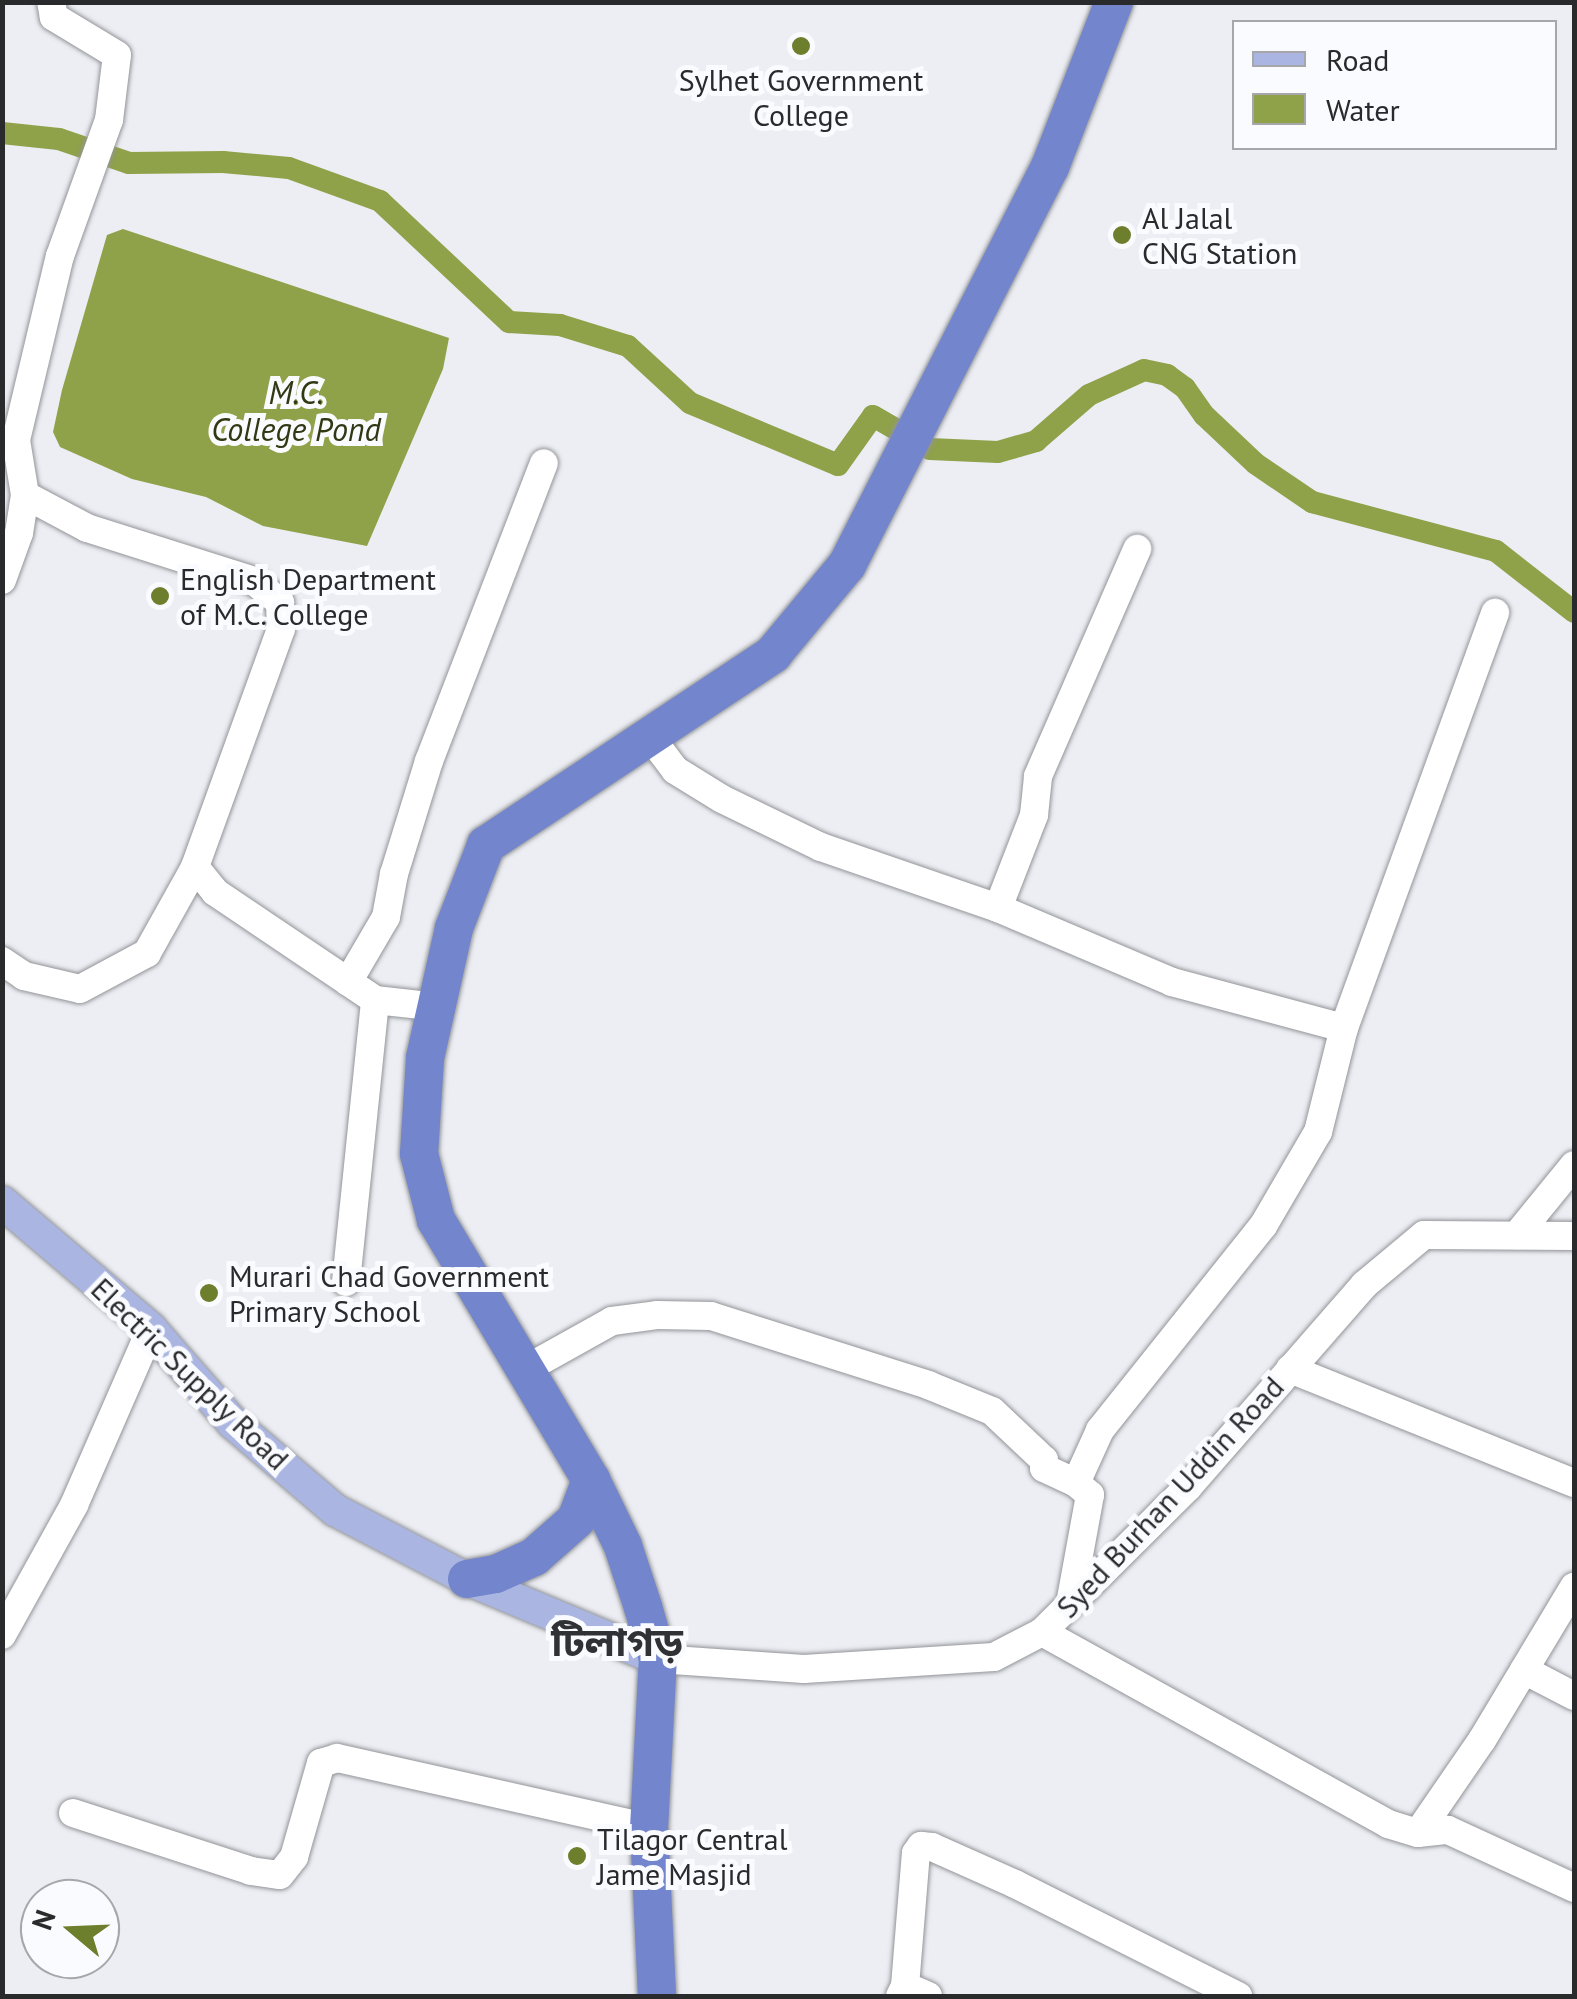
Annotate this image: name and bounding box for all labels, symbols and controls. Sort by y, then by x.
legend [1232,20,1557,150]
marker: Sylhet Government College [790,35,812,57]
text: Road [1326,40,1390,79]
place label: Sylhet Government College [679,62,923,132]
text: Water [1326,90,1400,129]
place label: Al Jalal CNG Station [1142,200,1297,270]
marker: Al Jalal CNG Station [1111,224,1133,246]
water label: M.C. College Pond [211,374,381,449]
place label: English Department of M.C. College [180,561,436,632]
marker: English Department of M.C. College [149,585,171,607]
place label: Murari Chad Government Primary School [229,1258,549,1328]
street label: Electric Supply Road [83,1270,297,1478]
marker: Murari Chad Government Primary School [198,1282,220,1304]
street label: Syed Burhan Uddin Road [1049,1369,1291,1625]
district label: টিলাগড় [551,1617,683,1665]
place label: Tilagor Central Jame Masjid [597,1821,787,1892]
marker: Tilagor Central Jame Masjid [566,1845,588,1867]
north arrow [20,1879,120,1979]
text: N [23,1905,64,1934]

